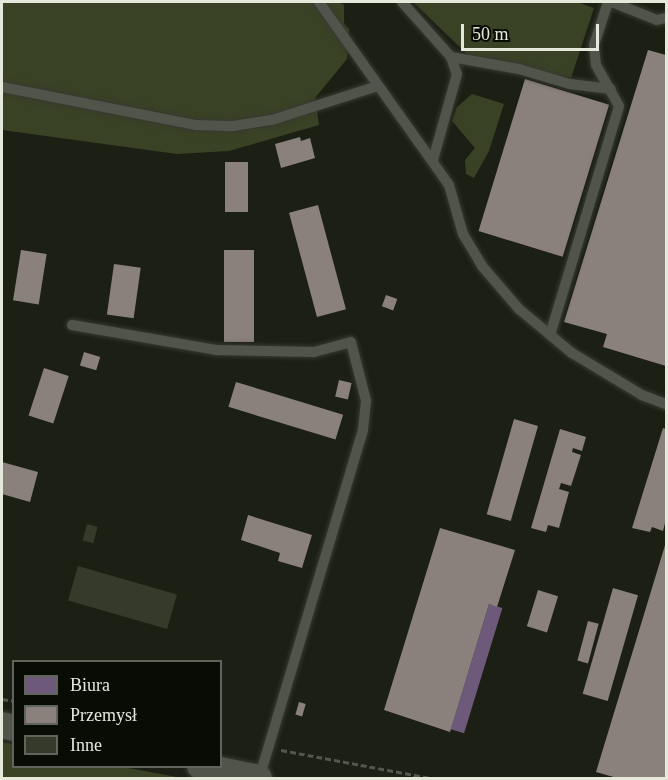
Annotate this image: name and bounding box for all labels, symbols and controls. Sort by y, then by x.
scale bar [464,12,602,50]
text: 50 m [472,24,509,44]
legend [12,660,222,768]
text: Biura [70,675,110,695]
text: Przemysł [70,705,137,725]
text: Inne [70,735,102,755]

